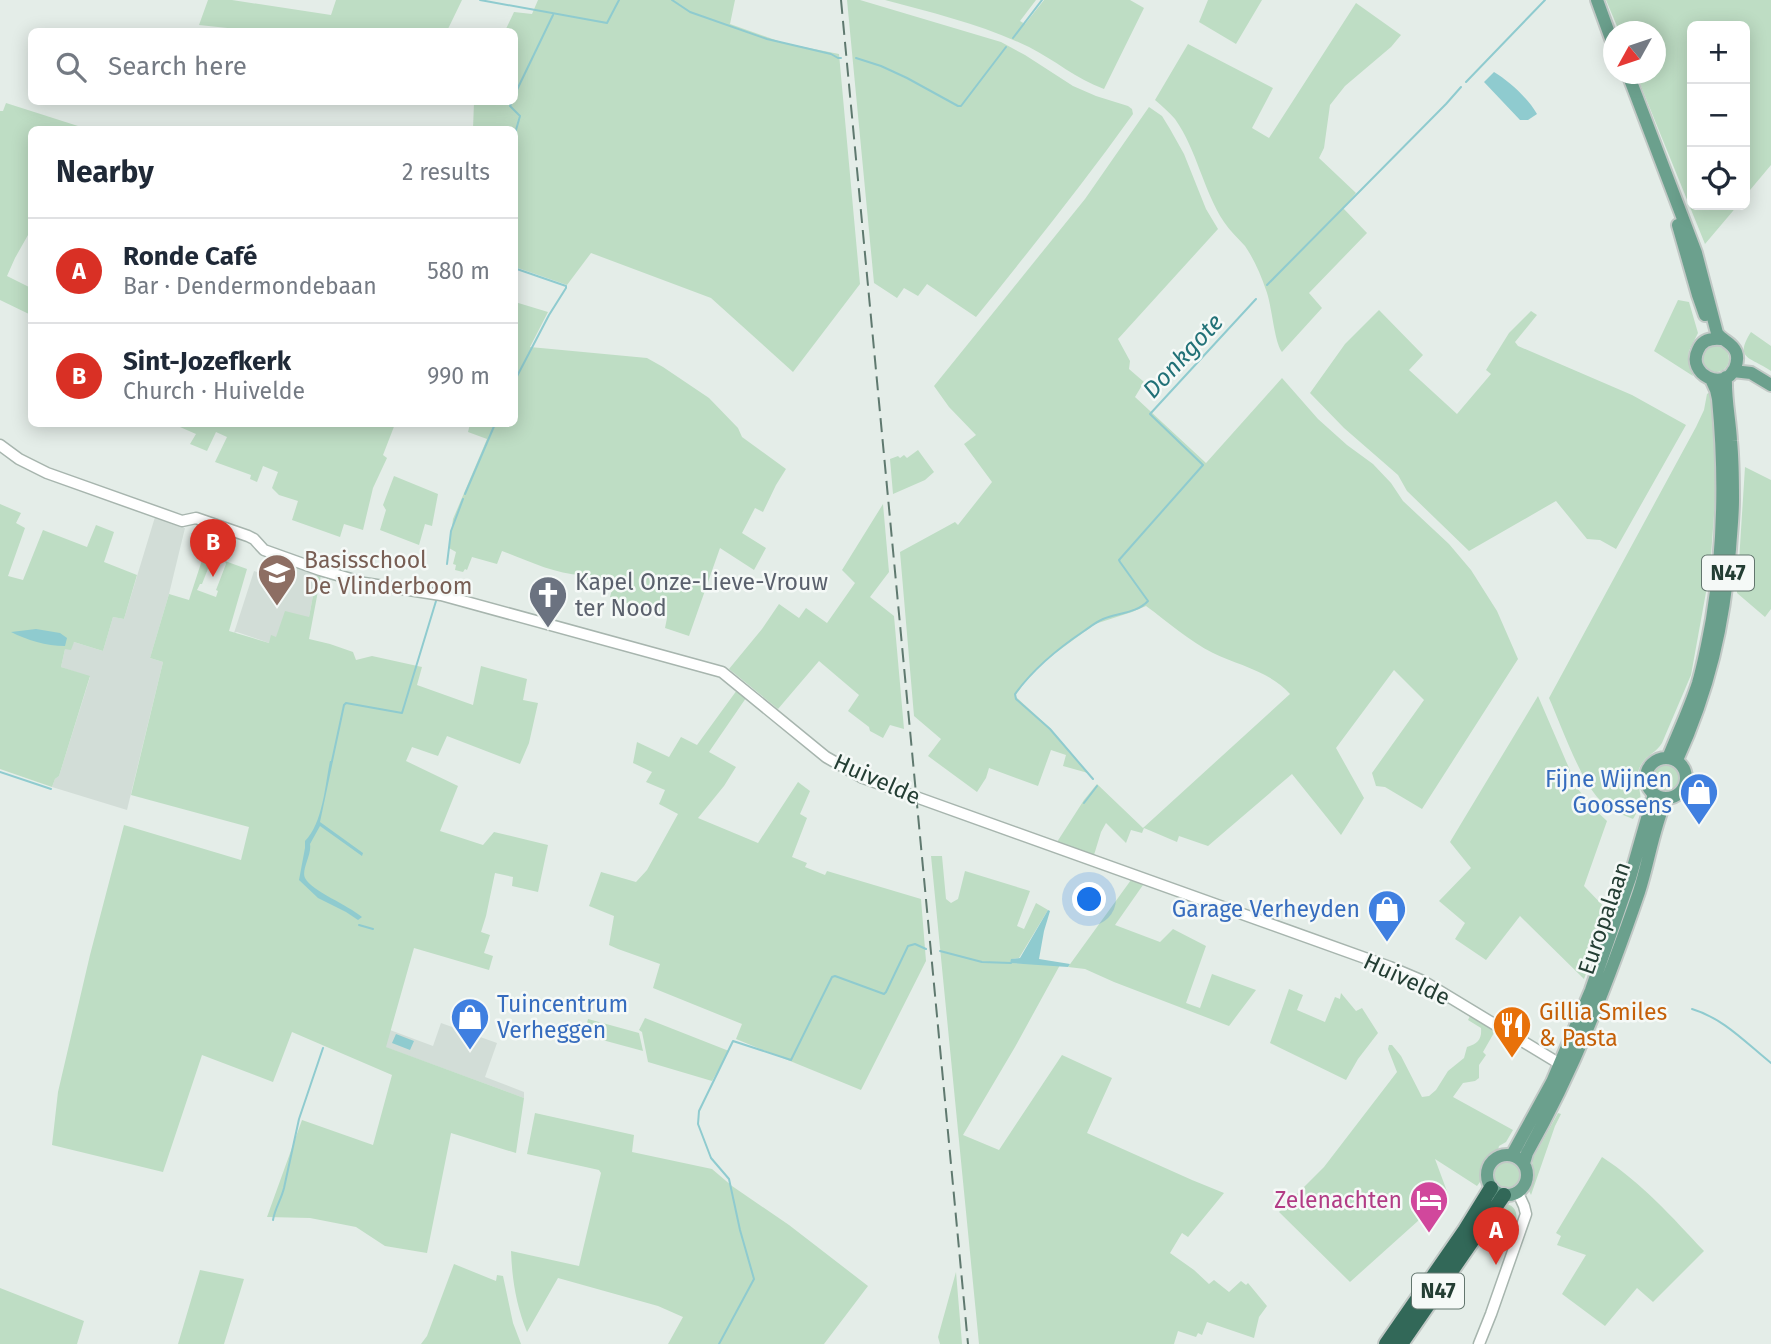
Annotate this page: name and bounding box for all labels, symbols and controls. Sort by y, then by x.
north arrow [1603,21,1666,84]
map controls [1687,21,1750,210]
button: + [1687,21,1750,84]
search box [28,28,518,105]
icon: search [52,48,90,86]
text: Search here [108,51,247,82]
button: − [1687,84,1750,147]
button: locate [1687,147,1750,210]
text: Nearby [56,154,154,190]
text: 2 results [402,158,490,186]
text: Ronde Café [123,241,257,272]
text: A [72,257,86,285]
text: 580 m [427,257,490,285]
text: Bar · Dendermondebaan [123,272,377,300]
water label: Donkgote [1137,308,1229,404]
text: Sint-Jozefkerk [123,346,291,377]
text: B [72,362,86,390]
text: 990 m [427,362,490,390]
text: Church · Huivelde [123,377,305,405]
pin: B [190,519,236,577]
place label: Basisschool De Vlinderboom [304,546,472,600]
school or university icon: Basisschool De Vlinderboom [256,552,298,607]
road number: N47 [1702,556,1754,590]
place label: Kapel Onze-Lieve-Vrouw ter Nood [575,568,828,622]
church icon: Kapel Onze-Lieve-Vrouw ter Nood [527,574,569,629]
street label: Huivelde [829,747,925,811]
place label: Fijne Wijnen Goossens [1545,765,1672,819]
shop icon: Fijne Wijnen Goossens [1678,771,1720,826]
street label: Europalaan [1572,858,1636,978]
your location [1072,882,1106,916]
shop icon: Garage Verheyden [1366,888,1408,943]
place label: Garage Verheyden [1172,895,1360,923]
street label: Huivelde [1359,947,1455,1011]
place label: Tuincentrum Verheggen [497,990,628,1044]
shop icon: Tuincentrum Verheggen [449,996,491,1051]
place label: Gillia Smiles & Pasta [1539,998,1667,1052]
restaurant icon: Gillia Smiles & Pasta [1491,1004,1533,1059]
hotel icon: Zelenachten [1408,1179,1450,1234]
place label: Zelenachten [1274,1186,1402,1214]
pin: A [1473,1207,1519,1265]
road number: N47 [1412,1274,1464,1308]

